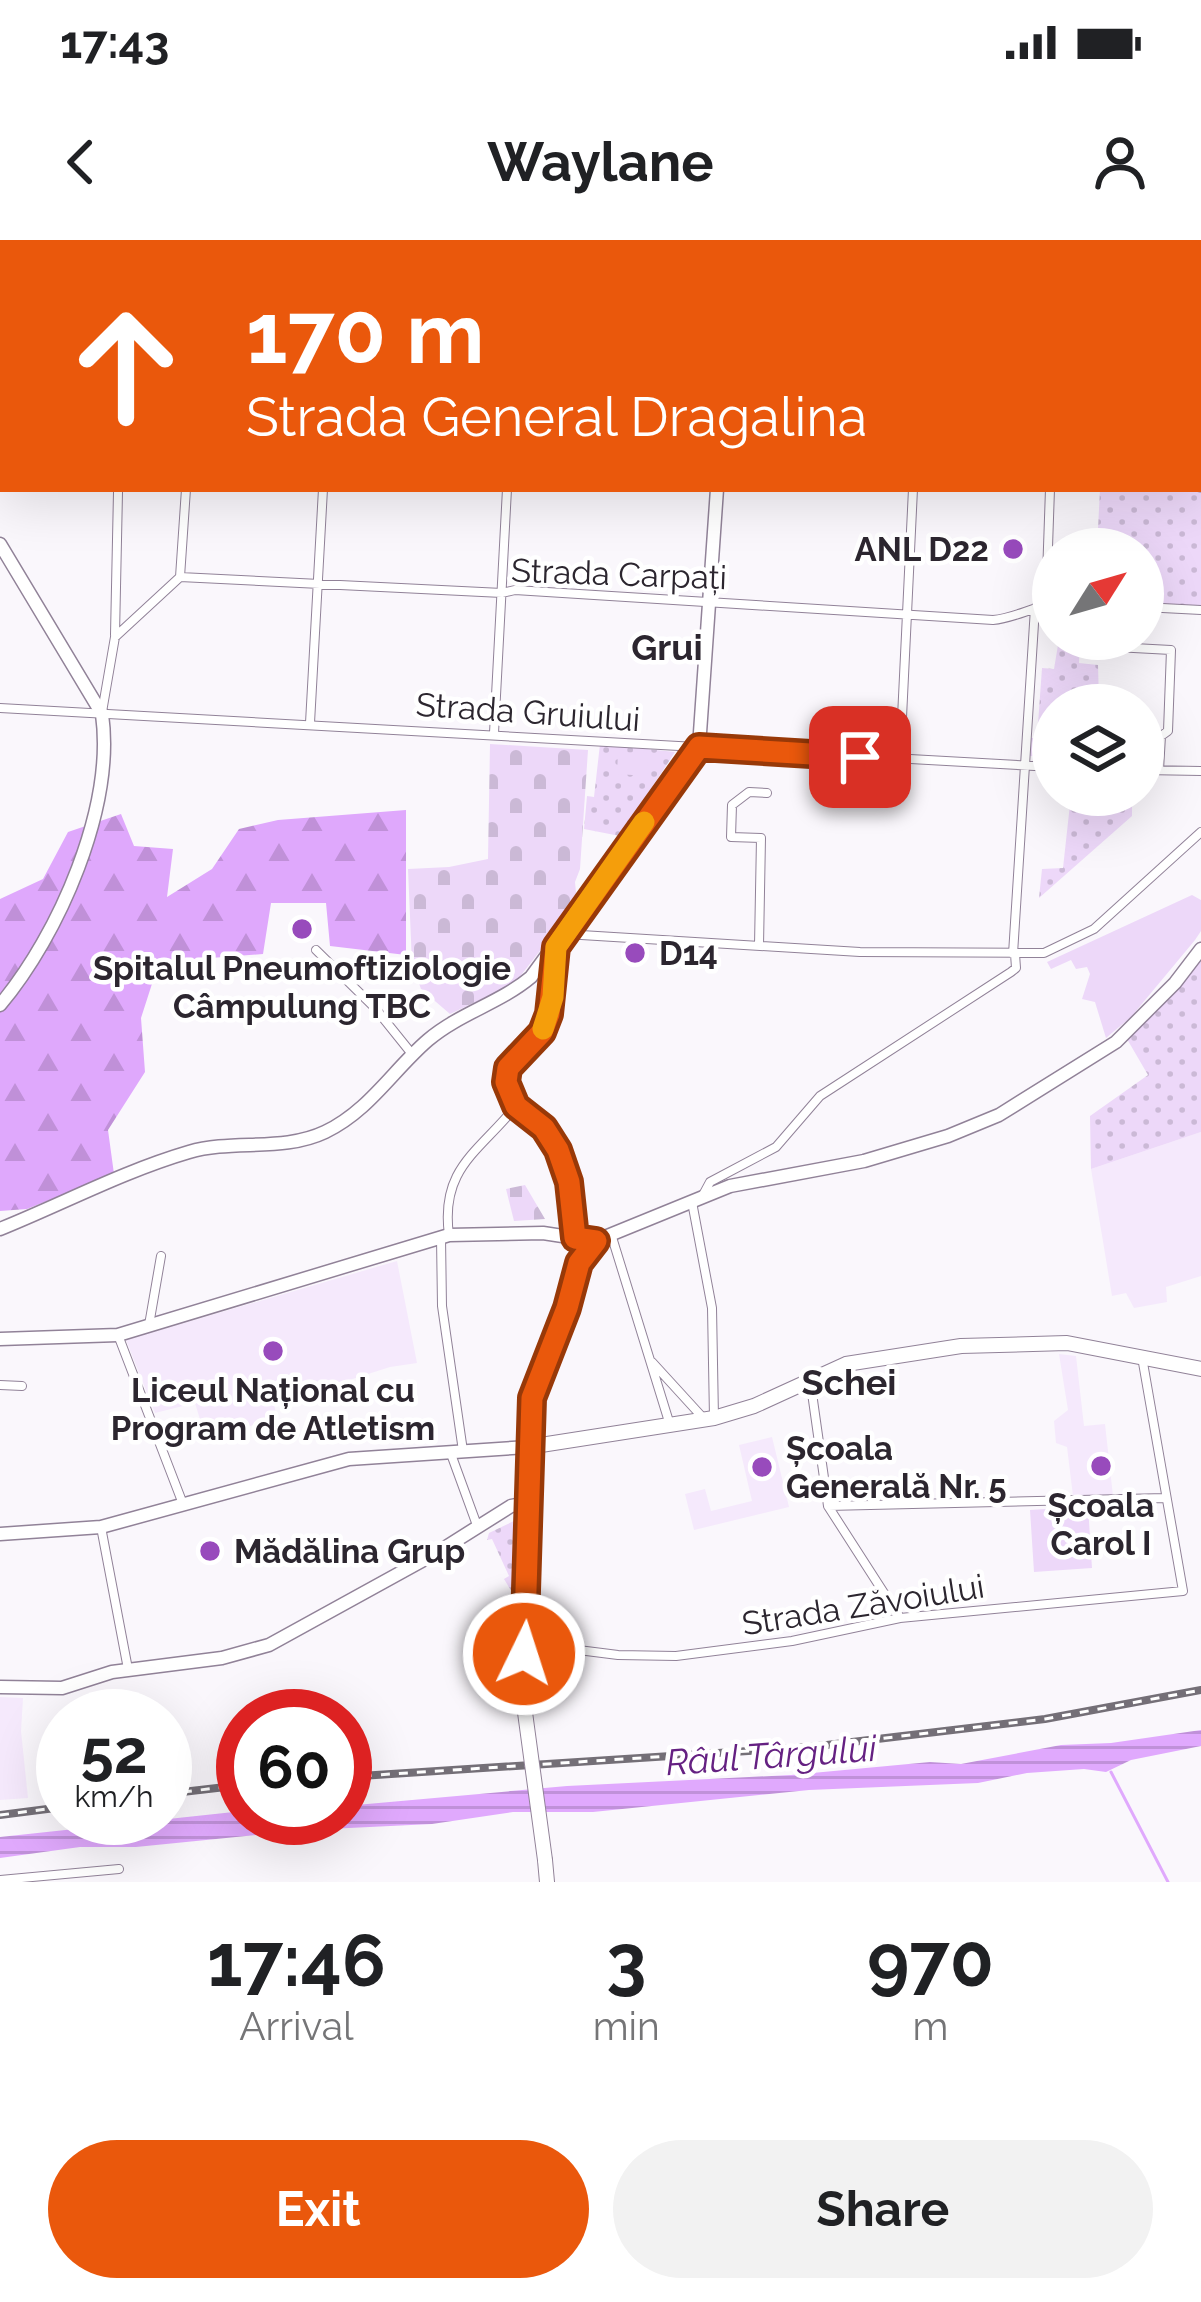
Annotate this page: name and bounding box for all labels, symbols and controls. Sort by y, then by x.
text: 17:43 [60,16,169,69]
icon: back [48,129,114,195]
icon: person [1087,129,1153,195]
text: Waylane [487,130,714,194]
text: 170 m [246,284,485,383]
icon: ahead [48,288,204,444]
text: Strada General Dragalina [246,385,867,449]
north arrow [1032,528,1164,660]
map controls [1032,528,1164,816]
place label: ANL D22 [855,530,989,569]
marker: ANL D22 [1000,536,1026,562]
street label: Strada Carpați [510,551,728,597]
district label: Grui [631,626,703,668]
button: layers [1032,684,1164,816]
street label: Strada Gruiului [415,685,641,739]
pin [809,706,911,808]
icon: arrive [827,724,893,790]
marker: Spitalul Pneumoftiziologie Câmpulung TBC [289,916,315,942]
place label: D14 [659,934,718,973]
marker: D14 [622,940,648,966]
place label: Spitalul Pneumoftiziologie Câmpulung TBC [93,949,511,1026]
marker: Liceul Național cu Program de Atletism [260,1338,286,1364]
district label: Schei [802,1361,896,1403]
place label: Liceul Național cu Program de Atletism [111,1371,435,1448]
place label: Școala Generală Nr. 5 [786,1429,1007,1506]
marker: Școala Carol I [1088,1453,1114,1479]
marker: Școala Generală Nr. 5 [749,1454,775,1480]
place label: Școala Carol I [1047,1486,1155,1563]
place label: Mădălina Grup [234,1532,465,1571]
marker: Mădălina Grup [197,1538,223,1564]
street label: Strada Zăvoiului [739,1567,987,1643]
position arrow [461,1591,587,1717]
speed limit sign: 60 [216,1689,372,1845]
text: 52 [80,1717,148,1787]
water label: Râul Târgului [664,1727,879,1783]
text: km/h [74,1779,154,1814]
text: 17:46 [207,1918,386,2003]
text: 3 [606,1918,646,2003]
text: 970 [867,1918,994,2003]
text: Arrival [239,2003,354,2049]
text: min [593,2003,660,2049]
text: m [912,2003,948,2049]
button: Exit [48,2140,589,2278]
button: Share [613,2140,1153,2278]

